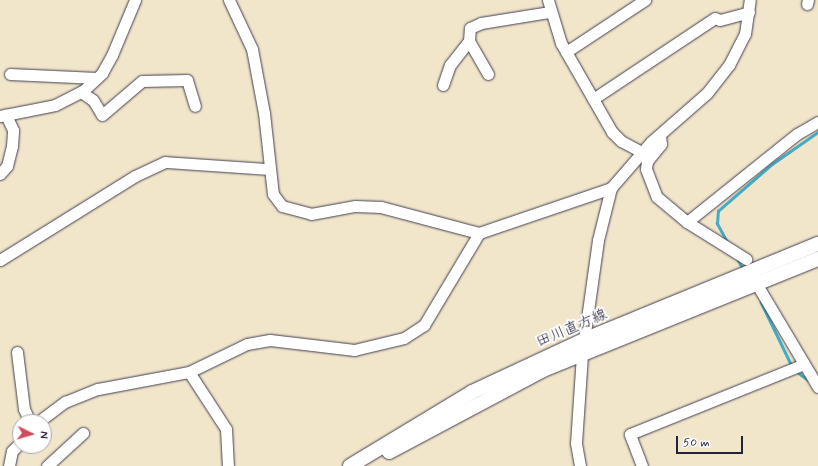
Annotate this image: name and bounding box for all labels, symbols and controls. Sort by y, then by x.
street label: 田川直方線 [534,306,610,352]
north arrow [12,414,52,454]
scale bar [678,428,745,454]
text: N [36,431,50,439]
text: 50 m [683,435,710,451]

